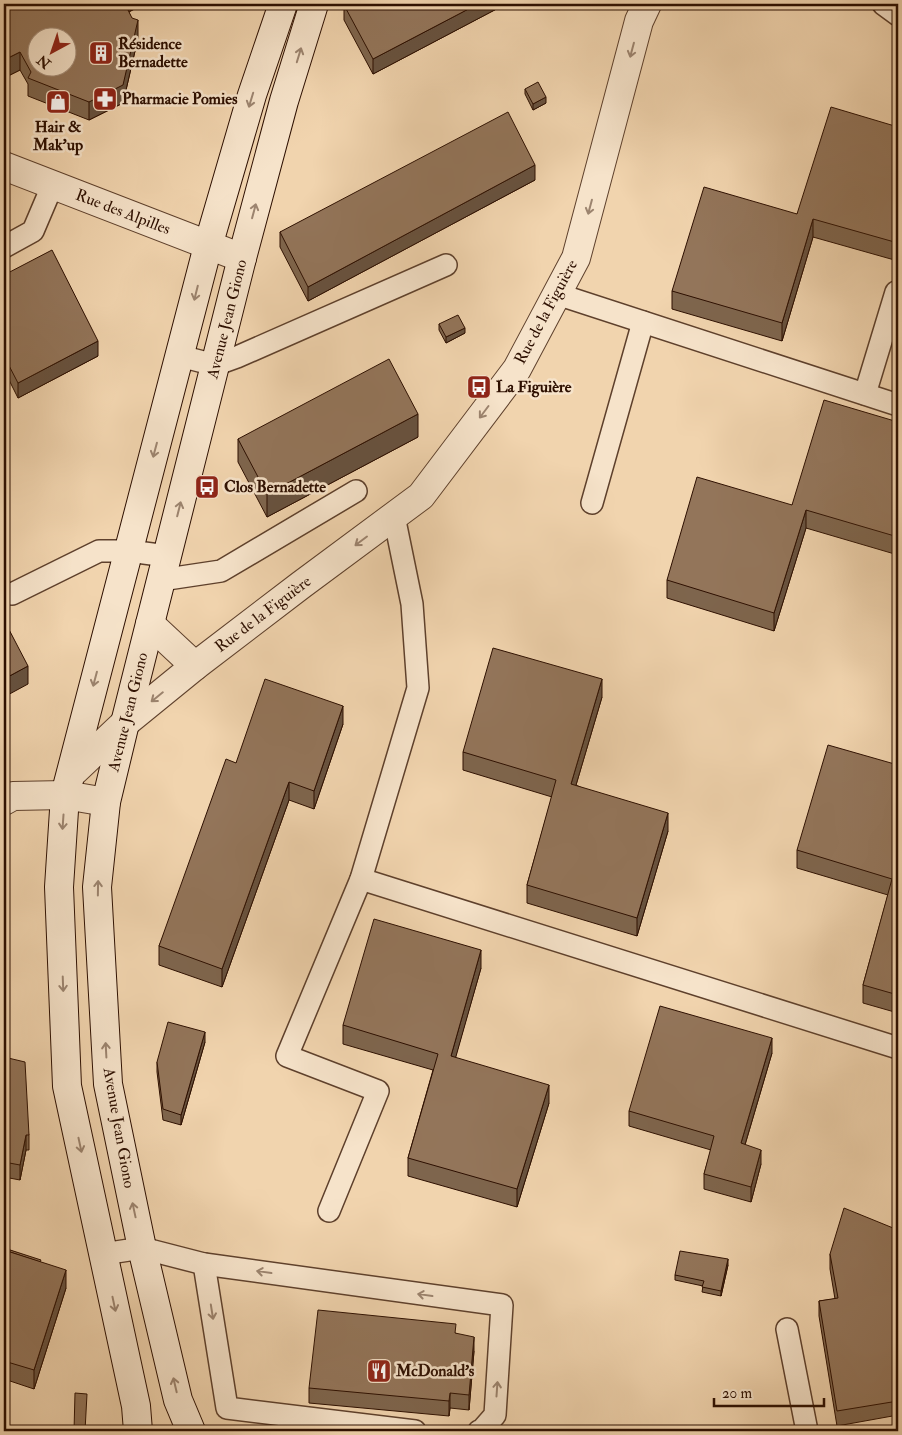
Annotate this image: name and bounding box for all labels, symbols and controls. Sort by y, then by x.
north arrow [28,28,78,78]
place label: Résidence Bernadette [118,34,188,72]
building icon: Résidence Bernadette [88,40,114,66]
one-way arrow [626,41,636,57]
one-way arrow [294,47,304,63]
text: N [33,51,55,73]
pharmacy icon: Pharmacie Pomies [92,86,118,112]
shop icon: Hair & Mak'up [45,89,71,115]
place label: Pharmacie Pomies [122,89,238,109]
one-way arrow [245,91,255,107]
place label: Hair & Mak'up [32,117,83,156]
street label: Rue des Alpilles [72,185,173,240]
one-way arrow [585,199,594,215]
one-way arrow [250,204,260,220]
street label: Rue de la Figuière [510,256,582,368]
street label: Avenue Jean Giono [202,257,253,382]
one-way arrow [191,284,201,300]
bus stop icon: La Figuière [466,374,492,400]
place label: La Figuière [496,377,572,398]
one-way arrow [479,405,490,418]
one-way arrow [150,441,159,457]
bus stop icon: Clos Bernadette [194,474,220,500]
place label: Clos Bernadette [224,477,326,497]
one-way arrow [174,501,184,517]
one-way arrow [354,536,368,546]
street label: Rue de la Figuière [211,571,315,657]
street label: Avenue Jean Giono [103,650,154,775]
one-way arrow [90,671,100,687]
one-way arrow [151,691,164,702]
one-way arrow [59,814,68,830]
one-way arrow [93,880,103,896]
one-way arrow [58,976,68,992]
one-way arrow [101,1043,111,1059]
street label: Avenue Jean Giono [97,1065,139,1190]
one-way arrow [76,1137,85,1153]
one-way arrow [129,1202,138,1218]
one-way arrow [256,1267,272,1277]
one-way arrow [417,1289,433,1299]
one-way arrow [110,1296,119,1312]
one-way arrow [207,1304,217,1320]
restaurant icon: McDonald's [366,1358,392,1384]
place label: McDonald's [395,1361,475,1381]
scale bar [714,1375,824,1407]
one-way arrow [170,1378,179,1394]
one-way arrow [492,1382,501,1398]
text: 20 m [722,1384,752,1403]

